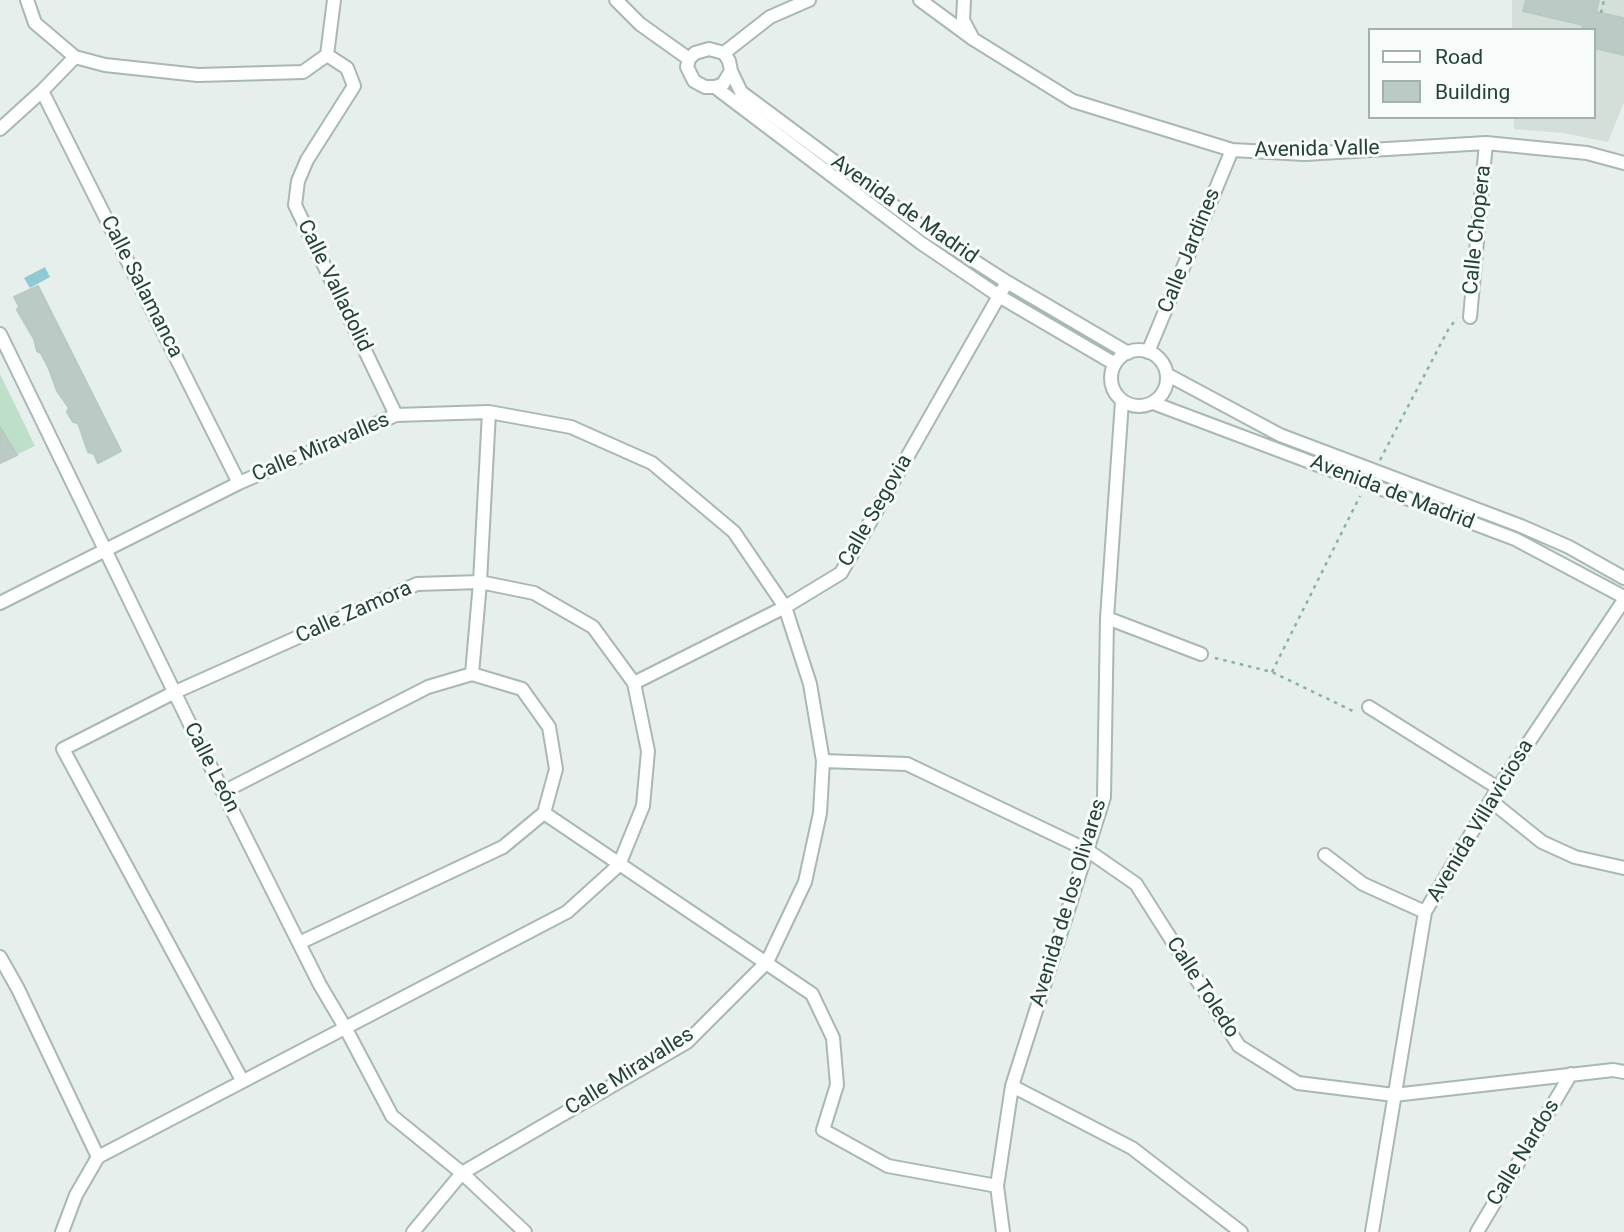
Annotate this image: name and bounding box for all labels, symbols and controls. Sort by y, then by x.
legend [1368,28,1596,119]
text: Road [1435,45,1483,69]
text: Building [1435,80,1510,104]
street label: Avenida Valle [1254,136,1380,164]
street label: Avenida de Madrid [826,150,982,270]
street label: Calle Chopera [1459,164,1497,296]
street label: Calle Jardines [1154,185,1226,317]
street label: Calle Salamanca [94,212,188,362]
street label: Calle Valladolid [291,216,377,356]
street label: Calle Miravalles [249,408,393,488]
street label: Calle Segovia [834,450,918,572]
street label: Avenida de Madrid [1307,450,1477,536]
street label: Calle Zamora [292,576,416,650]
street label: Calle León [178,719,244,817]
street label: Avenida Villaviciosa [1423,735,1539,907]
street label: Avenida de los Olivares [1025,796,1113,1010]
street label: Calle Toledo [1160,933,1244,1043]
street label: Calle Miravalles [561,1022,699,1122]
street label: Calle Nardos [1482,1095,1566,1211]

